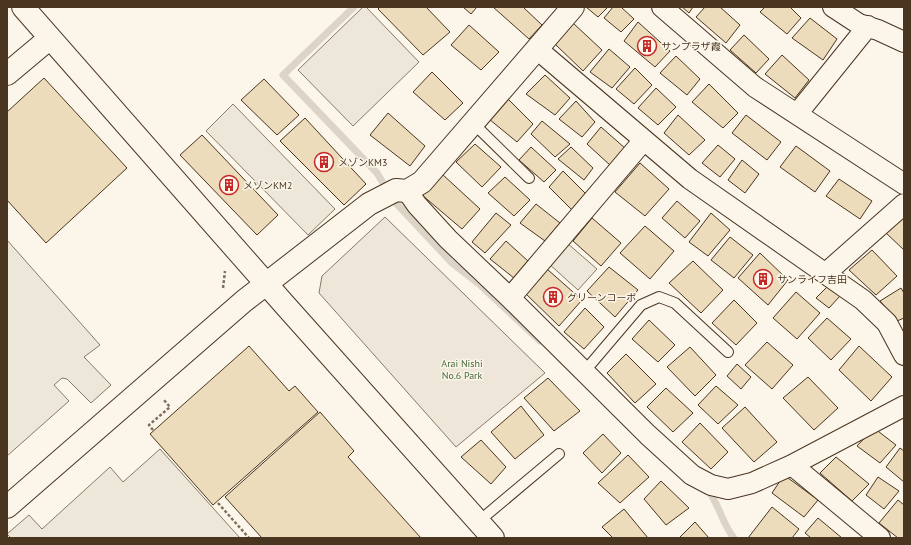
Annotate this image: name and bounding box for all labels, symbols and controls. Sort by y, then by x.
building icon: サンプラザ霞 [636,35,658,57]
place label: サンプラザ霞 [661,40,721,53]
building icon: メゾンKM3 [313,151,335,173]
place label: メゾンKM3 [338,156,387,169]
building icon: メゾンKM2 [218,174,240,196]
place label: メゾンKM2 [243,179,292,192]
building icon: サンライフ吉田 [752,268,774,290]
place label: サンライフ吉田 [777,273,847,286]
building icon: グリーンコーポ [542,286,564,308]
place label: グリーンコーポ [567,291,637,304]
park label: Arai Nishi No.6 Park [441,357,483,382]

